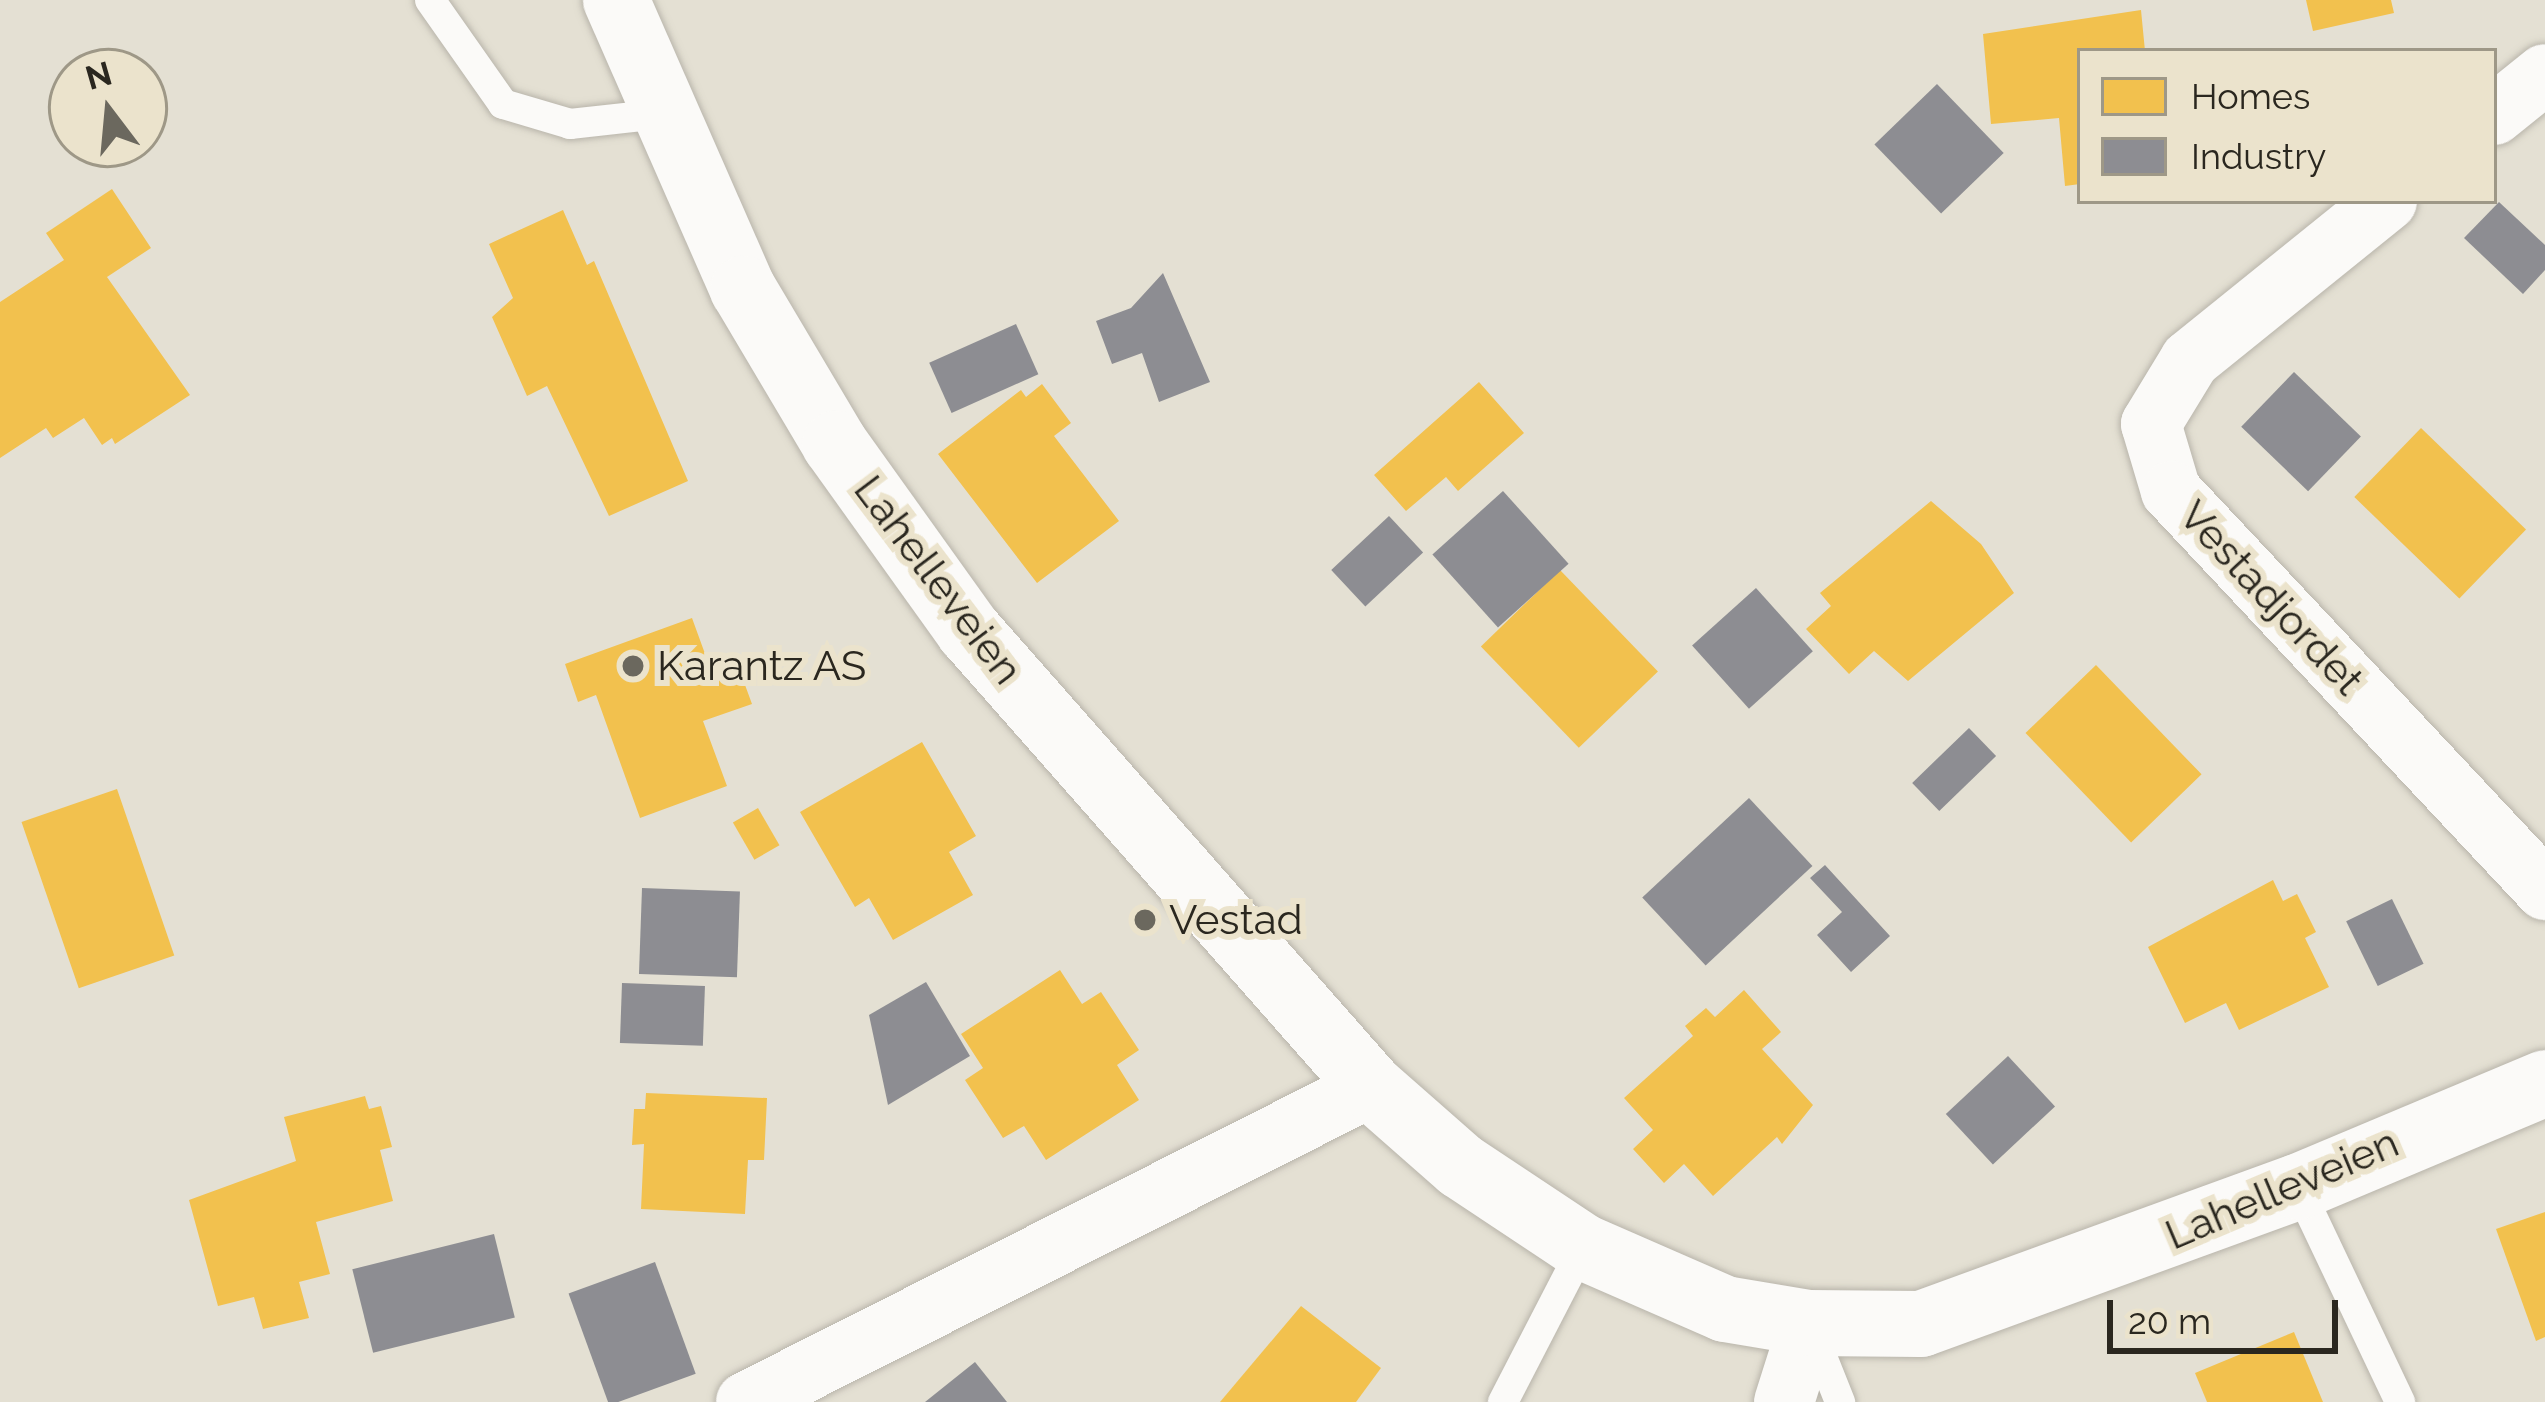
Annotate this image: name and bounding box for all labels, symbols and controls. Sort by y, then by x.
north arrow [48,48,168,168]
legend [2077,48,2497,204]
text: N [81,54,116,98]
text: Homes [2191,75,2310,117]
text: Industry [2191,135,2326,177]
street label: Lahelleveien [843,466,1033,694]
street label: Vestadjordet [2168,490,2374,706]
place label: Karantz AS [657,641,868,691]
marker: Karantz AS [620,653,646,679]
place label: Vestad [1169,895,1303,945]
marker: Vestad [1132,907,1158,933]
street label: Lahelleveien [2158,1117,2406,1261]
scale bar [2113,1276,2344,1350]
text: 20 m [2128,1300,2211,1342]

